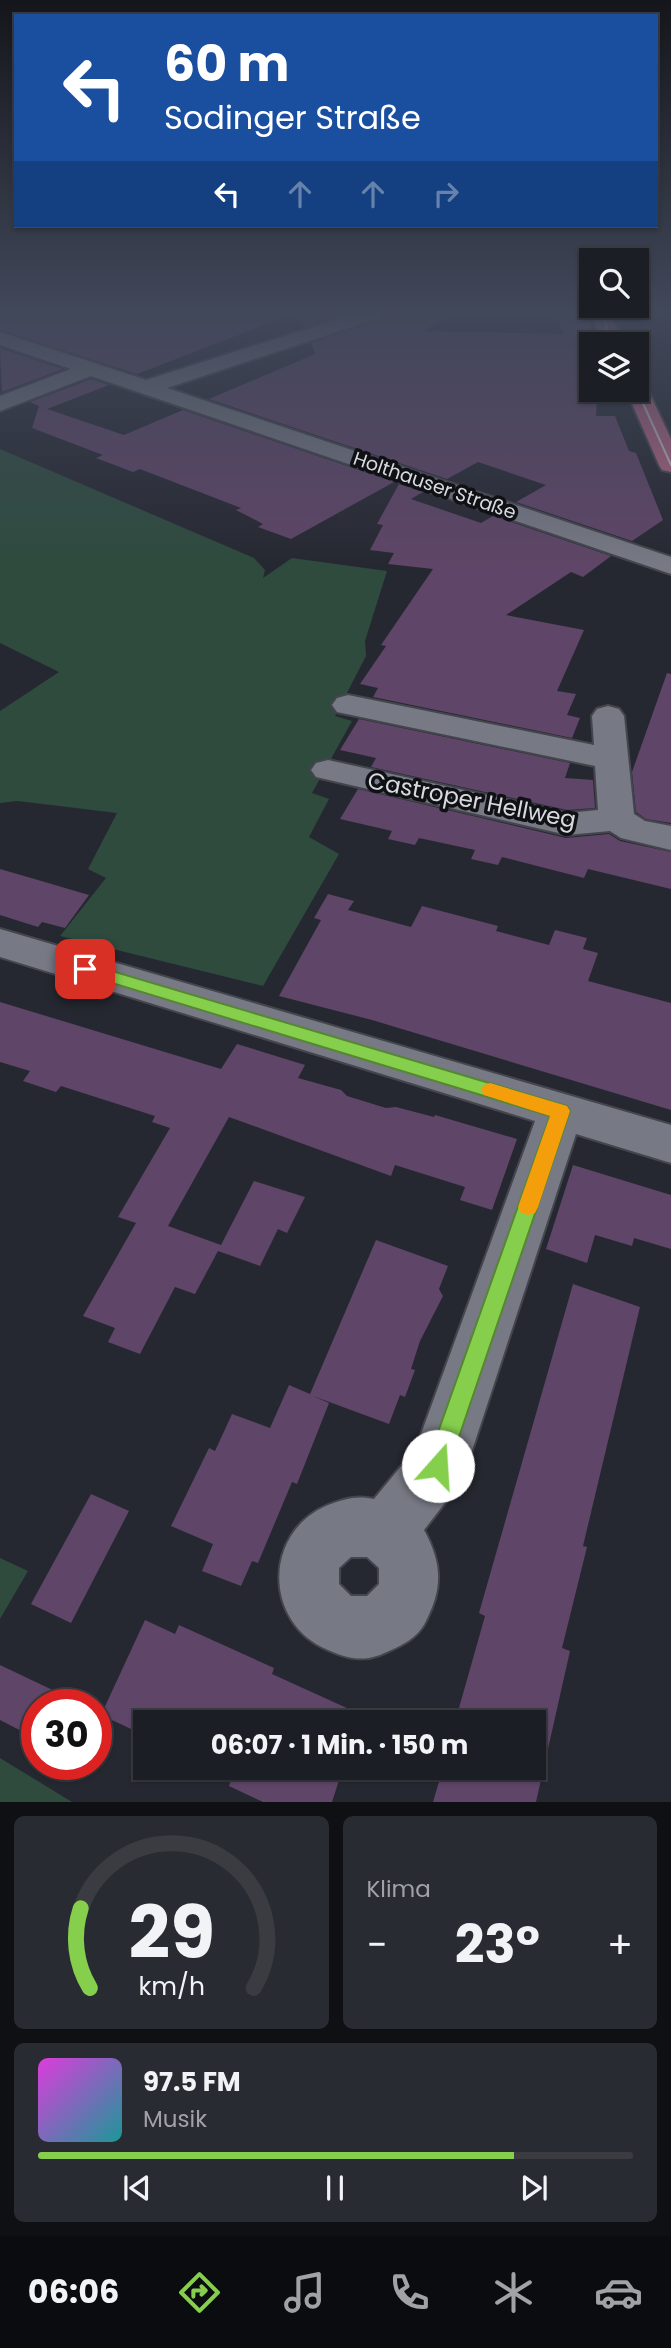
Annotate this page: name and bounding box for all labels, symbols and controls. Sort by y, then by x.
text: 60 m [164,30,289,98]
icon: left [49,42,140,133]
text: Sodinger Straße [164,95,421,140]
icon: left [208,175,246,213]
icon: ahead [281,175,319,213]
icon: ahead [354,175,392,213]
icon: right [427,175,465,213]
map controls [579,248,649,402]
button: search [579,248,649,318]
button: layers [579,332,649,402]
street label: Holthauser Straße [350,445,520,526]
street label: Castroper Hellweg [365,764,579,836]
pin [55,939,115,999]
icon: arrive [66,950,104,988]
position arrow [401,1429,475,1503]
speed limit sign: 30 [21,1689,112,1780]
text: 06:07 · 1 Min. · 150 m [211,1727,468,1763]
text: Klima [367,1873,431,1905]
text: 29 [128,1883,214,1984]
text: 23° [455,1908,540,1981]
text: − [367,1918,387,1971]
text: + [607,1918,633,1971]
text: km/h [138,1969,205,2004]
text: 97.5 FM [143,2064,241,2100]
text: Musik [143,2103,207,2135]
icon: previous [118,2169,156,2207]
icon: pause [316,2169,354,2207]
icon: next [515,2169,553,2207]
icon: directions [175,2268,224,2317]
icon: music [280,2268,329,2317]
icon: phone [385,2268,434,2317]
icon: climate [489,2268,538,2317]
icon: car [594,2268,643,2317]
text: 06:06 [28,2269,119,2314]

